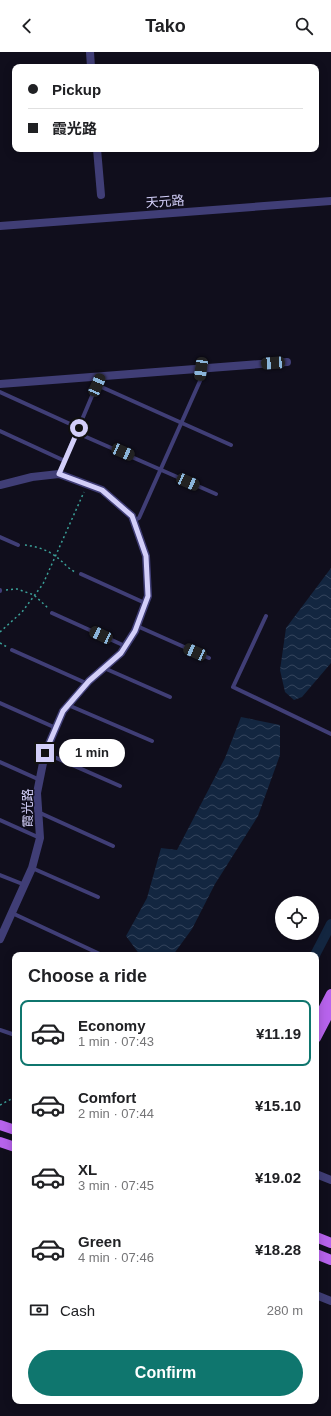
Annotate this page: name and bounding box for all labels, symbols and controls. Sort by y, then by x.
icon: back [16,15,38,37]
icon: search [293,15,315,37]
text: Tako [145,16,186,36]
text: Pickup [52,81,101,98]
text: 霞光路 [52,120,97,137]
street label: 天元路 [145,193,185,210]
car [193,356,209,382]
car [261,356,285,370]
car [87,372,107,398]
route start [70,419,88,437]
car [110,442,136,462]
car [175,472,201,492]
car [88,624,114,646]
car [182,642,208,662]
callout: 1 min [59,739,125,767]
route end [36,744,54,762]
text: 1 min [75,745,109,760]
street label: 霞光路 [20,788,35,828]
map controls [275,896,319,940]
button: locate [275,896,319,940]
text: Choose a ride [28,966,147,986]
icon: car [30,1015,66,1051]
text: Economy [78,1017,146,1034]
text: ¥11.19 [256,1025,301,1042]
text: 1 min · 07:43 [78,1034,154,1049]
icon: car [30,1087,66,1123]
text: Comfort [78,1089,136,1106]
text: ¥15.10 [255,1097,301,1114]
text: 2 min · 07:44 [78,1106,154,1121]
icon: car [30,1159,66,1195]
text: XL [78,1161,97,1178]
text: ¥19.02 [255,1169,301,1186]
text: 3 min · 07:45 [78,1178,154,1193]
icon: car [30,1231,66,1267]
text: Green [78,1233,121,1250]
text: ¥18.28 [255,1241,301,1258]
text: 4 min · 07:46 [78,1250,154,1265]
icon: cash [28,1299,50,1321]
text: Cash [60,1302,95,1319]
text: 280 m [267,1303,303,1318]
button: Confirm [28,1350,303,1396]

